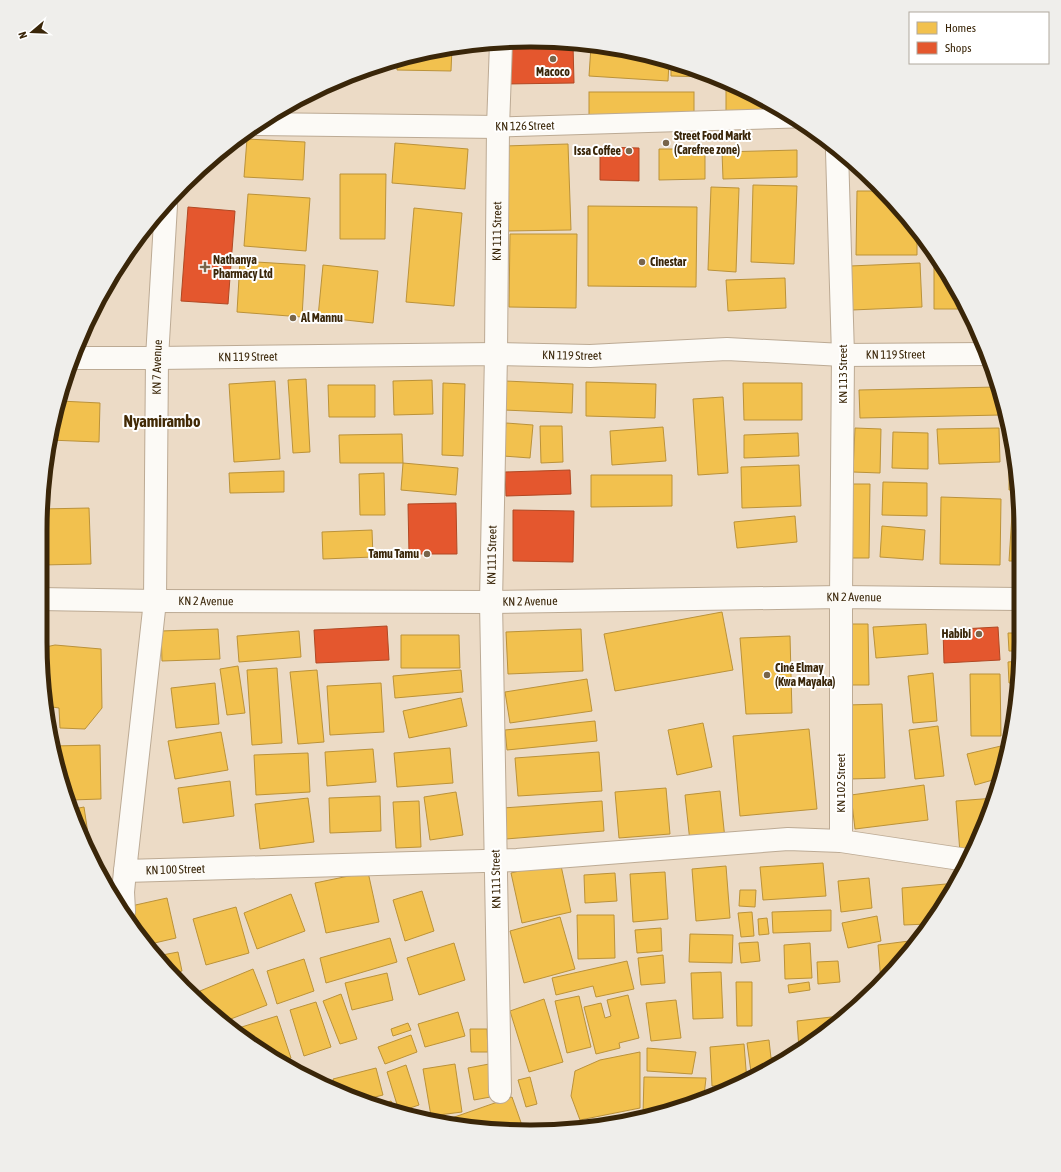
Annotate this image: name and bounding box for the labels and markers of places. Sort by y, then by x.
marker: Macoco [548,54,558,64]
place label: Macoco [536,65,570,79]
place label: Street Food Markt (Carefree zone) [674,129,752,157]
marker: Street Food Markt (Carefree zone) [661,138,671,148]
place label: Issa Coffee [574,144,622,158]
marker: Issa Coffee [624,146,634,156]
place label: Nathanya Pharmacy Ltd [213,253,273,281]
place label: Cinestar [650,255,687,269]
marker: Cinestar [637,257,647,267]
marker: Nathanya Pharmacy Ltd [200,262,210,272]
place label: Al Mannu [300,311,343,325]
marker: Al Mannu [288,313,298,323]
place label: Tamu Tamu [368,547,419,561]
marker: Tamu Tamu [422,549,432,559]
place label: Habibi [942,627,971,641]
marker: Habibi [974,629,984,639]
place label: Ciné Elmay (Kwa Mayaka) [775,661,836,689]
marker: Ciné Elmay (Kwa Mayaka) [762,670,772,680]

